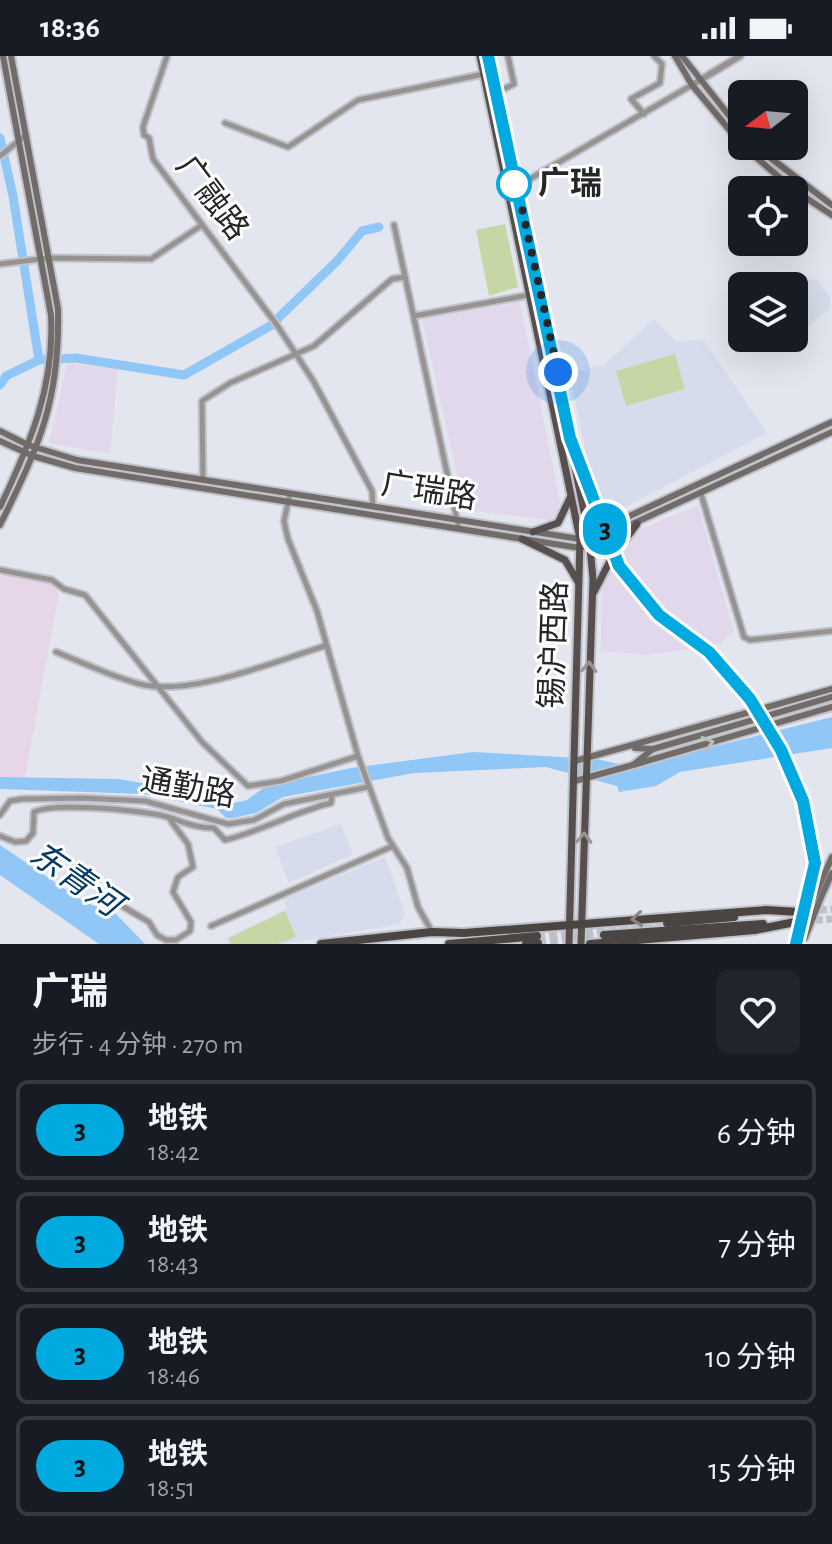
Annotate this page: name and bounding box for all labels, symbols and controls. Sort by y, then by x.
text: 18:36 [40,13,100,43]
north arrow [728,80,808,160]
map controls [728,80,808,352]
street label: 广融路 [170,149,255,246]
place label: 广瑞 [538,166,602,200]
marker: 广瑞 [497,167,531,201]
button: locate [728,176,808,256]
button: layers [728,272,808,352]
your location [538,352,578,392]
street label: 广瑞路 [379,466,479,514]
line badge: 3 [579,503,631,555]
text: 3 [599,515,611,543]
street label: 锡沪西路 [534,580,572,710]
one-way arrow [580,660,597,673]
one-way arrow [701,736,714,752]
street label: 通勤路 [138,762,238,812]
one-way arrow [575,831,592,844]
water label: 东青河 [23,835,133,927]
one-way arrow [630,910,643,927]
button: heart [716,970,800,1054]
text: 广瑞 [32,974,108,1012]
text: 步行 · 4 分钟 · 270 m [32,1032,243,1058]
text: 地铁 [148,1104,208,1134]
text: 3 [74,1116,86,1144]
text: 6 分钟 [717,1119,796,1149]
text: 18:42 [148,1139,200,1165]
text: 地铁 [148,1216,208,1246]
text: 3 [74,1228,86,1256]
text: 7 分钟 [719,1231,796,1261]
text: 18:43 [148,1251,198,1277]
text: 地铁 [148,1328,208,1358]
text: 3 [74,1340,86,1368]
text: 10 分钟 [705,1343,796,1373]
text: 18:46 [148,1363,200,1389]
text: 地铁 [148,1440,208,1470]
text: 3 [74,1452,86,1480]
text: 15 分钟 [708,1455,796,1485]
text: 18:51 [148,1475,195,1501]

